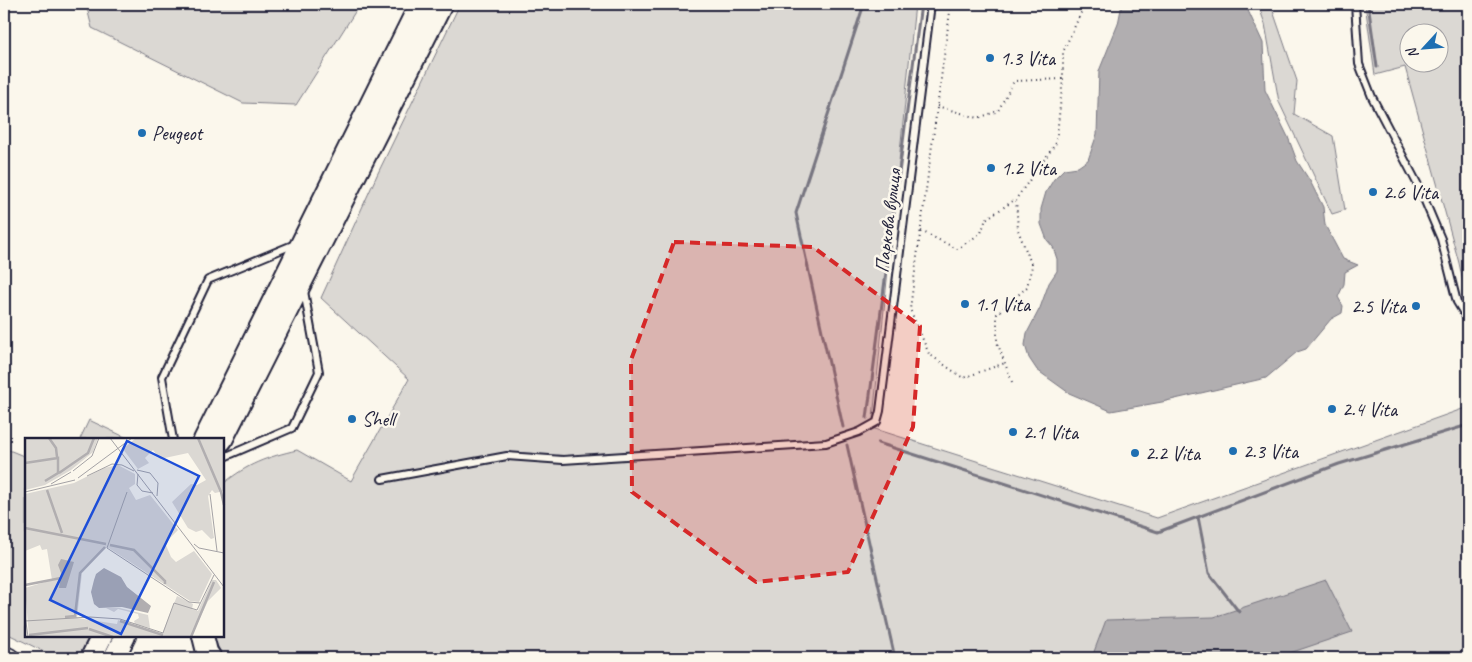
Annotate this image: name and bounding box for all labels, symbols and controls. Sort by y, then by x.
north arrow [1400,22,1450,72]
text: N [1402,44,1422,61]
place label: 1.3 Vita [1000,46,1057,71]
marker: 1.3 Vita [984,52,996,64]
place label: Peugeot [152,121,204,146]
marker: Peugeot [136,127,148,139]
place label: 1.2 Vita [1001,156,1058,181]
marker: 1.2 Vita [985,162,997,174]
street label: Паркова вулиця [869,166,907,274]
place label: 2.6 Vita [1383,180,1440,205]
marker: 2.6 Vita [1367,186,1379,198]
place label: 1.1 Vita [975,292,1032,317]
place label: 2.5 Vita [1351,294,1408,319]
marker: 1.1 Vita [959,298,971,310]
marker: 2.5 Vita [1410,300,1422,312]
place label: 2.4 Vita [1342,397,1399,422]
marker: 2.4 Vita [1326,403,1338,415]
place label: Shell [362,407,398,432]
marker: Shell [346,413,358,425]
place label: 2.1 Vita [1023,420,1080,445]
marker: 2.1 Vita [1007,426,1019,438]
inset map [25,438,224,637]
place label: 2.3 Vita [1243,439,1300,464]
place label: 2.2 Vita [1145,441,1202,466]
marker: 2.3 Vita [1227,445,1239,457]
marker: 2.2 Vita [1129,447,1141,459]

